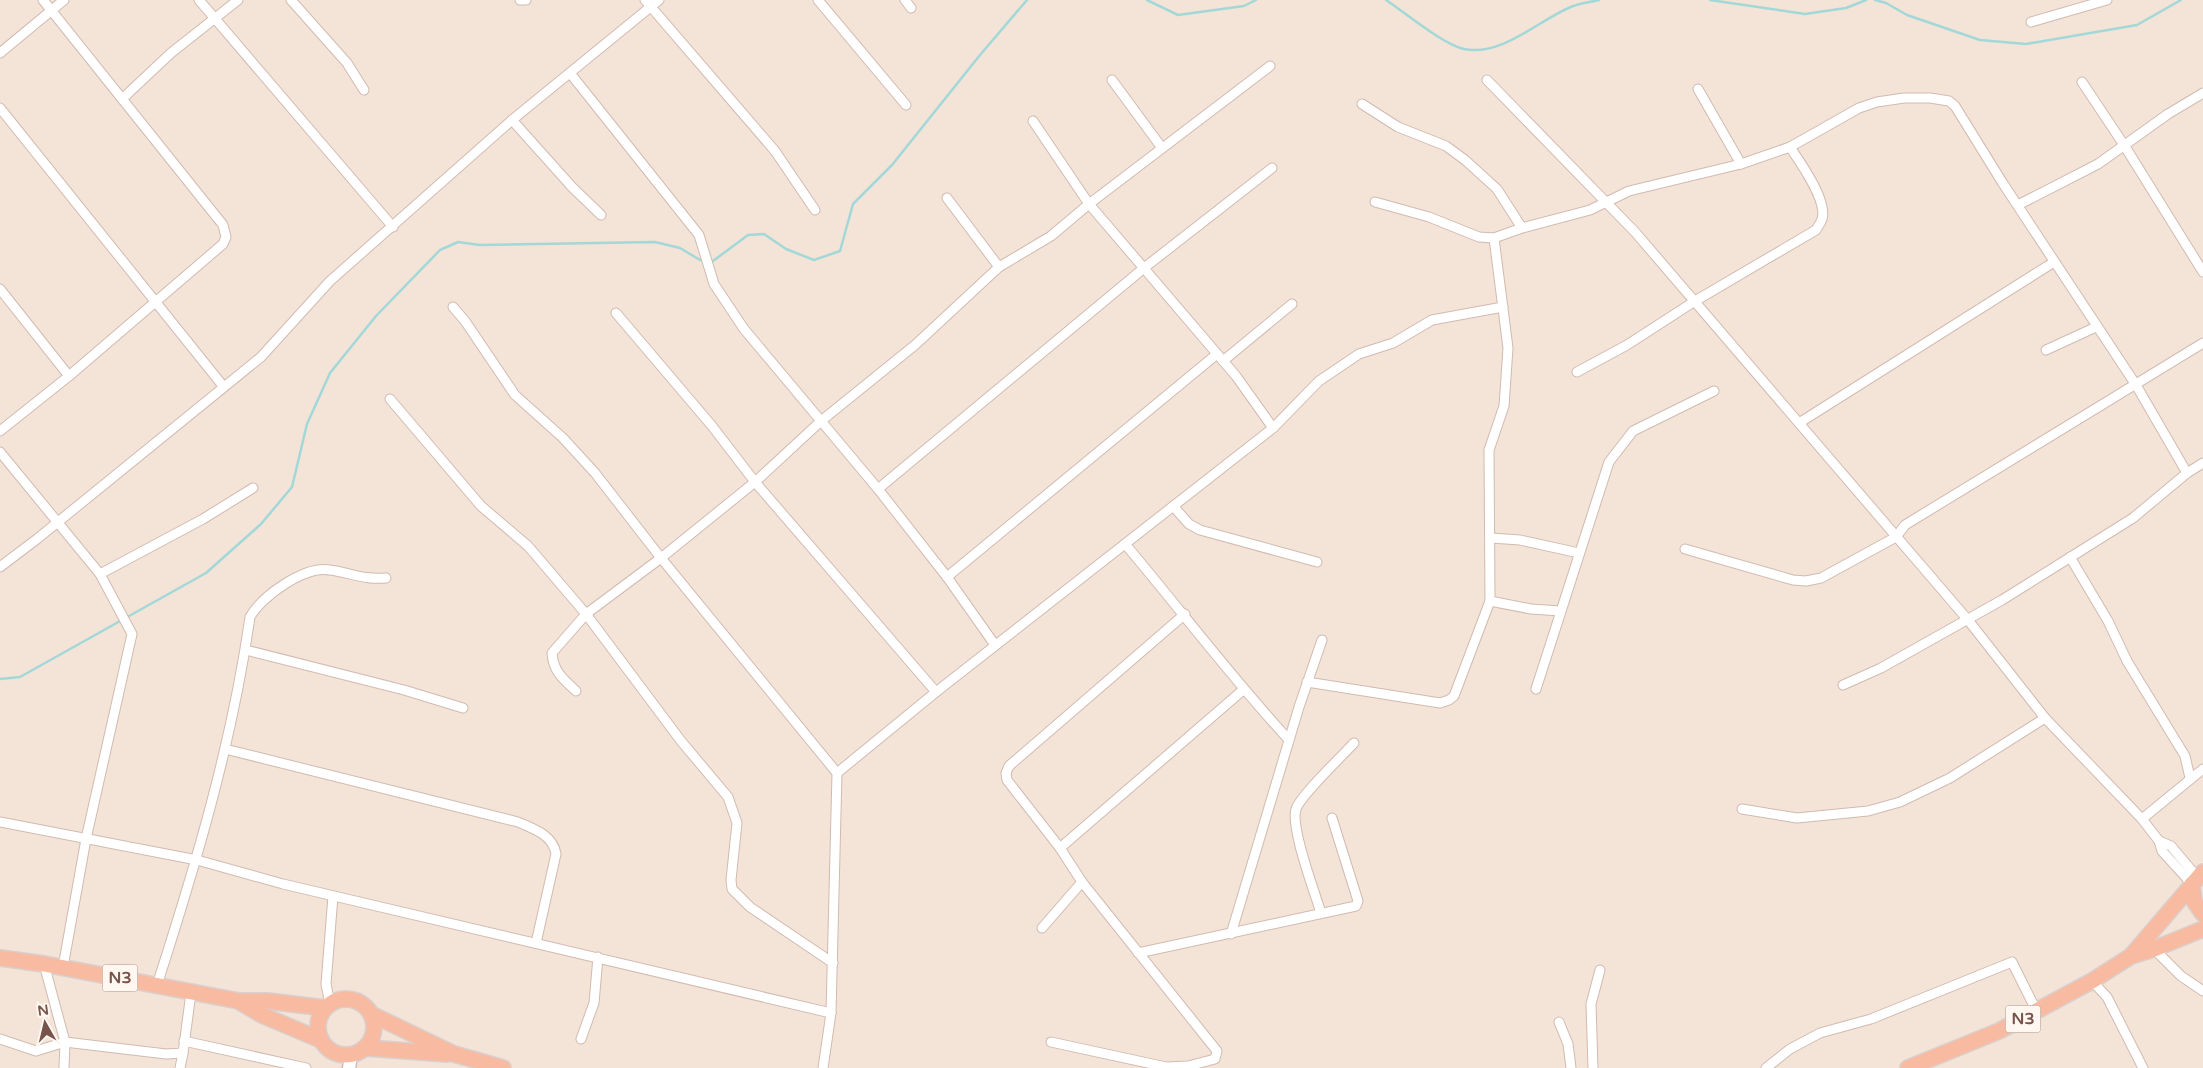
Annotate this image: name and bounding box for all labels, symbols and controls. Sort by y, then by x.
road number: N3 [102,964,138,991]
north arrow [20,998,70,1048]
text: N [37,1001,50,1020]
road number: N3 [2006,1006,2040,1032]

